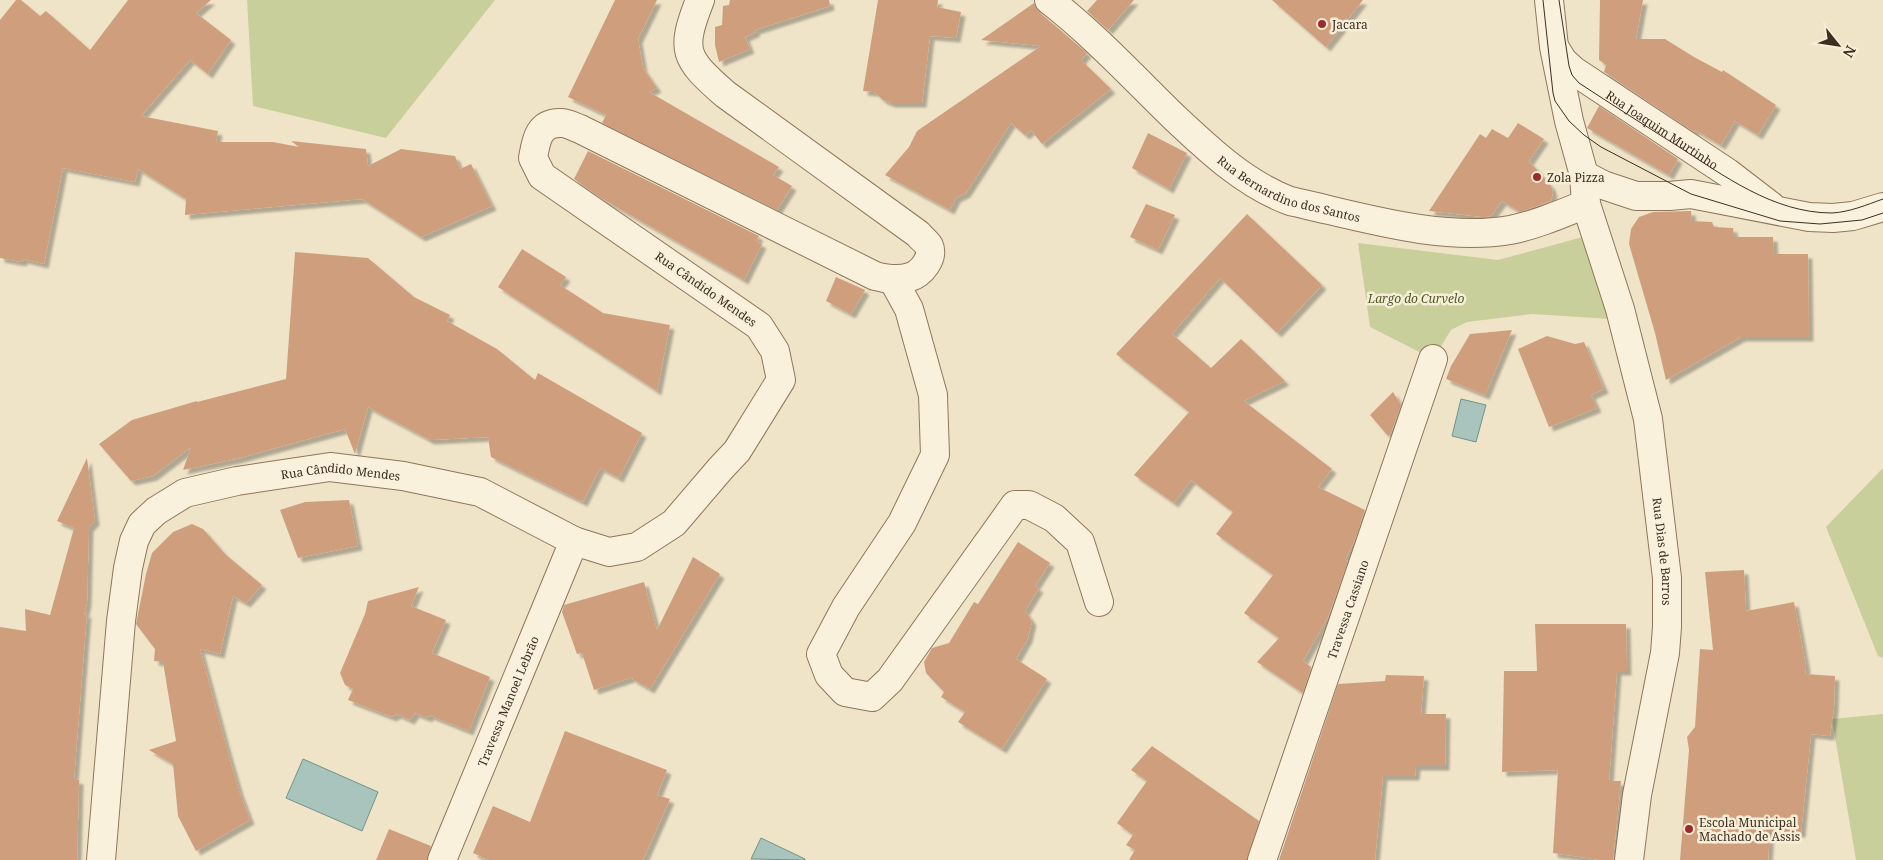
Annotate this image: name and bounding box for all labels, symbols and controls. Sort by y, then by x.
place label: Jacara [1331,16,1368,33]
marker: Jacara [1316,18,1328,30]
north arrow [1813,20,1863,70]
text: N [1839,42,1861,61]
street label: Rua Joaquim Murtinho [1603,86,1722,173]
street label: Rua Bernardino dos Santos [1214,151,1362,226]
place label: Zola Pizza [1547,169,1605,186]
marker: Zola Pizza [1531,171,1543,183]
street label: Rua Cândido Mendes [652,247,760,331]
park label: Largo do Curvelo [1367,290,1464,307]
street label: Rua Cândido Mendes [280,458,401,484]
street label: Rua Dias de Barros [1649,496,1676,605]
street label: Travessa Cassiano [1323,557,1372,661]
street label: Travessa Manoel Lebrão [473,633,542,769]
place label: Escola Municipal Machado de Assis [1699,814,1800,845]
marker: Escola Municipal Machado de Assis [1683,823,1695,835]

